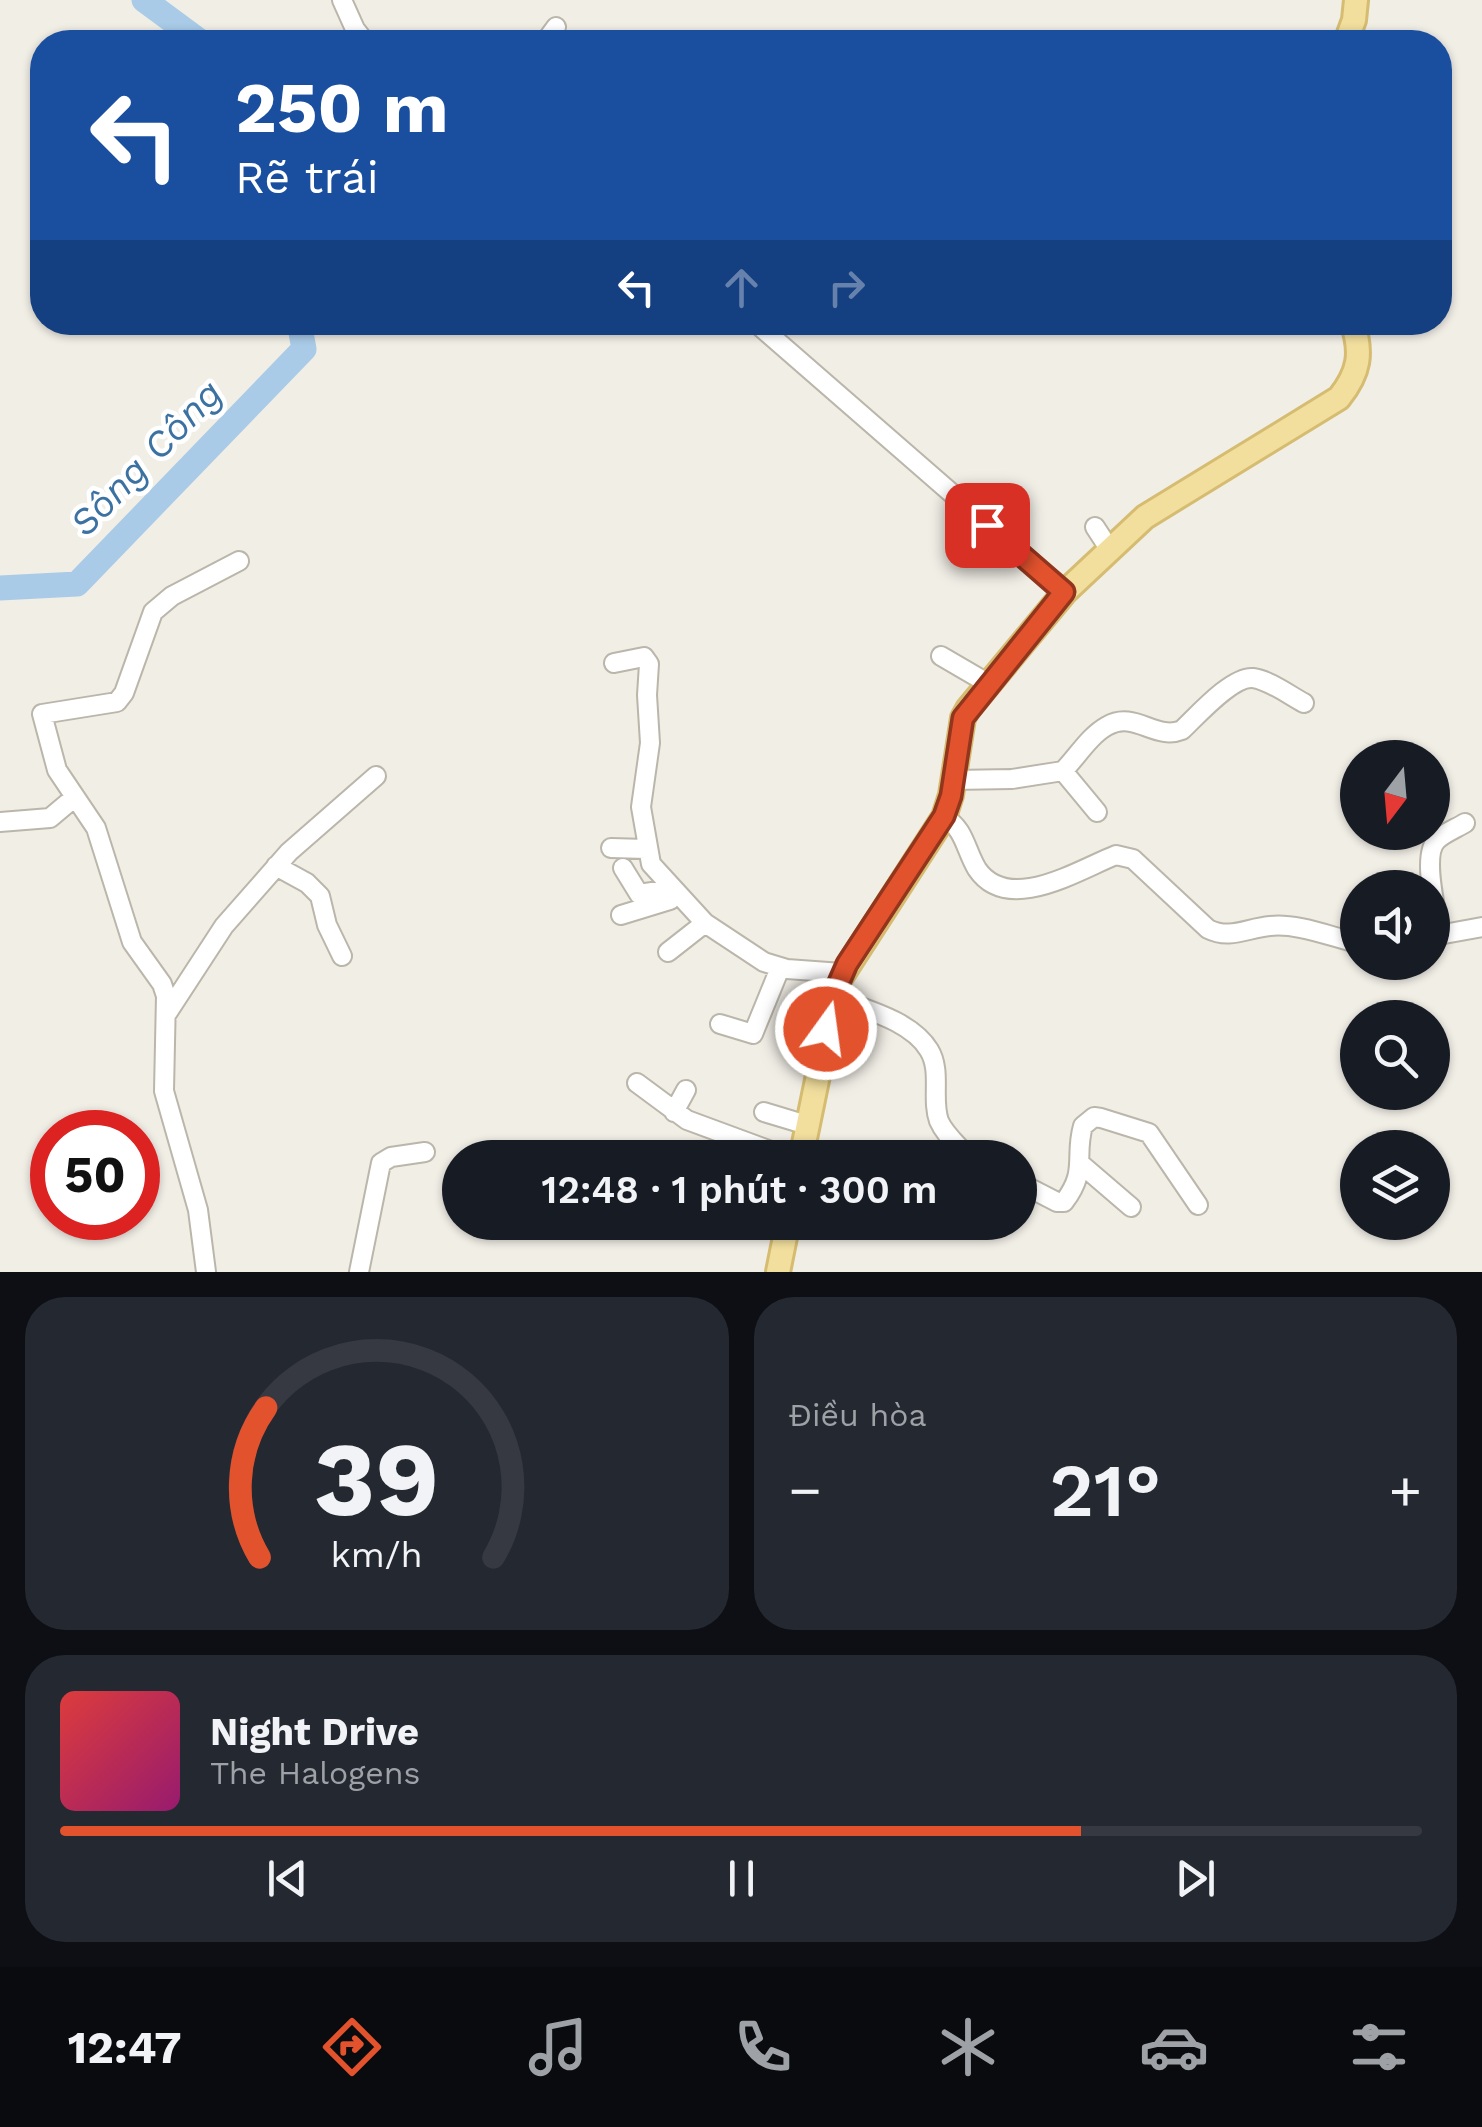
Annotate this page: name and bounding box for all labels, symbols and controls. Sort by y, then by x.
text: 250 m [235,67,449,149]
icon: left [70,70,200,200]
text: Rẽ trái [235,151,379,204]
icon: left [609,260,664,315]
icon: ahead [714,260,769,315]
icon: right [819,260,874,315]
water label: Sông Công [61,371,231,545]
pin [945,483,1030,568]
icon: arrive [960,498,1015,553]
north arrow [1340,740,1450,850]
map controls [1340,740,1450,1240]
button: sound [1340,870,1450,980]
position arrow [774,977,878,1081]
button: search [1340,1000,1450,1110]
speed limit sign: 50 [30,1110,160,1240]
button: layers [1340,1130,1450,1240]
text: 12:48 · 1 phút · 300 m [542,1168,937,1212]
text: Điều hòa [789,1396,927,1434]
text: 39 [314,1418,440,1540]
text: 21° [1049,1446,1161,1534]
text: − [789,1458,822,1522]
text: + [1389,1458,1422,1522]
text: km/h [331,1534,423,1576]
text: Night Drive [210,1710,419,1754]
text: The Halogens [210,1754,420,1792]
icon: previous [260,1851,315,1906]
icon: pause [714,1851,769,1906]
icon: next [1168,1851,1223,1906]
icon: directions [317,2012,387,2082]
icon: music [523,2012,593,2082]
icon: phone [728,2012,798,2082]
icon: climate [933,2012,1003,2082]
icon: car [1139,2012,1209,2082]
icon: filters [1344,2012,1414,2082]
text: 12:47 [68,2021,182,2074]

